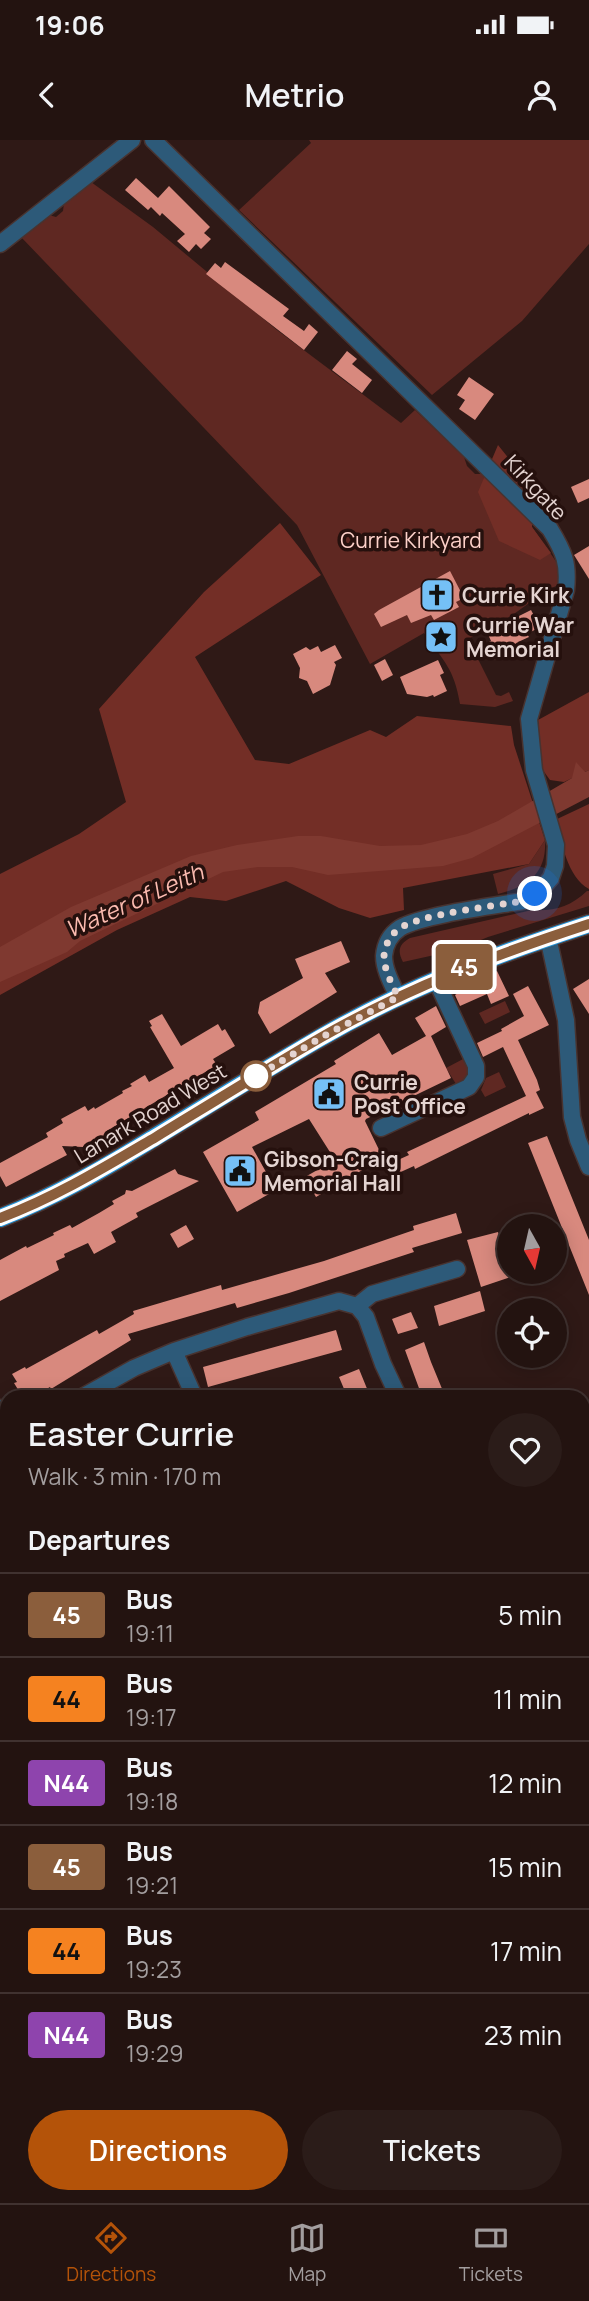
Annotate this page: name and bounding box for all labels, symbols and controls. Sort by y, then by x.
text: 19:06 [35,7,105,43]
text: Metrio [244,73,345,117]
icon: back [28,76,66,114]
icon: person [523,76,561,114]
street label: Kirkgate [499,448,573,526]
park label: Currie Kirkyard [340,526,482,554]
church icon: Currie Kirk [418,576,456,614]
place label: Currie Kirk [462,581,570,609]
place label: Currie War Memorial [466,611,574,663]
place icon: Currie War Memorial [422,618,460,656]
water label: Water of Leith [60,855,209,945]
your location [517,876,552,911]
line badge: 45 [433,944,496,990]
text: 45 [450,950,478,983]
street label: Lanark Road West [69,1057,231,1169]
unlabelled marker [241,1061,271,1091]
place label: Currie Post Office [354,1068,466,1120]
public building icon: Currie Post Office [310,1075,348,1113]
place label: Gibson-Craig Memorial Hall [264,1145,401,1197]
public building icon: Gibson-Craig Memorial Hall [221,1152,259,1190]
north arrow [497,1214,567,1284]
map controls [497,1214,567,1368]
button: locate [497,1298,567,1368]
text: Easter Currie [28,1411,234,1456]
button: heart [488,1413,562,1487]
text: Walk · 3 min · 170 m [28,1460,221,1492]
text: Departures [28,1522,170,1558]
text: Bus [126,1581,173,1617]
text: 5 min [498,1597,562,1633]
text: 45 [52,1598,81,1631]
text: 19:11 [126,1617,174,1649]
text: Bus [126,1665,173,1701]
text: 11 min [493,1681,562,1717]
text: 44 [52,1682,81,1715]
text: 19:17 [126,1701,177,1733]
text: Bus [126,1749,173,1785]
text: 12 min [488,1765,562,1801]
text: N44 [43,1766,90,1799]
text: 19:18 [126,1785,178,1817]
text: Bus [126,1833,173,1869]
text: 15 min [488,1849,562,1885]
text: 45 [52,1850,81,1883]
text: 19:21 [126,1869,178,1901]
text: Bus [126,1917,173,1953]
text: 17 min [490,1933,562,1969]
text: 44 [52,1934,81,1967]
text: 19:23 [126,1953,182,1985]
text: Bus [126,2001,173,2037]
text: 23 min [484,2017,562,2053]
text: N44 [43,2018,90,2051]
text: 19:29 [126,2037,184,2069]
button: Directions [28,2110,288,2190]
button: Tickets [302,2110,562,2190]
tab: Directions [66,2219,156,2287]
tab: Map [288,2219,326,2287]
tab: Tickets [459,2219,523,2287]

